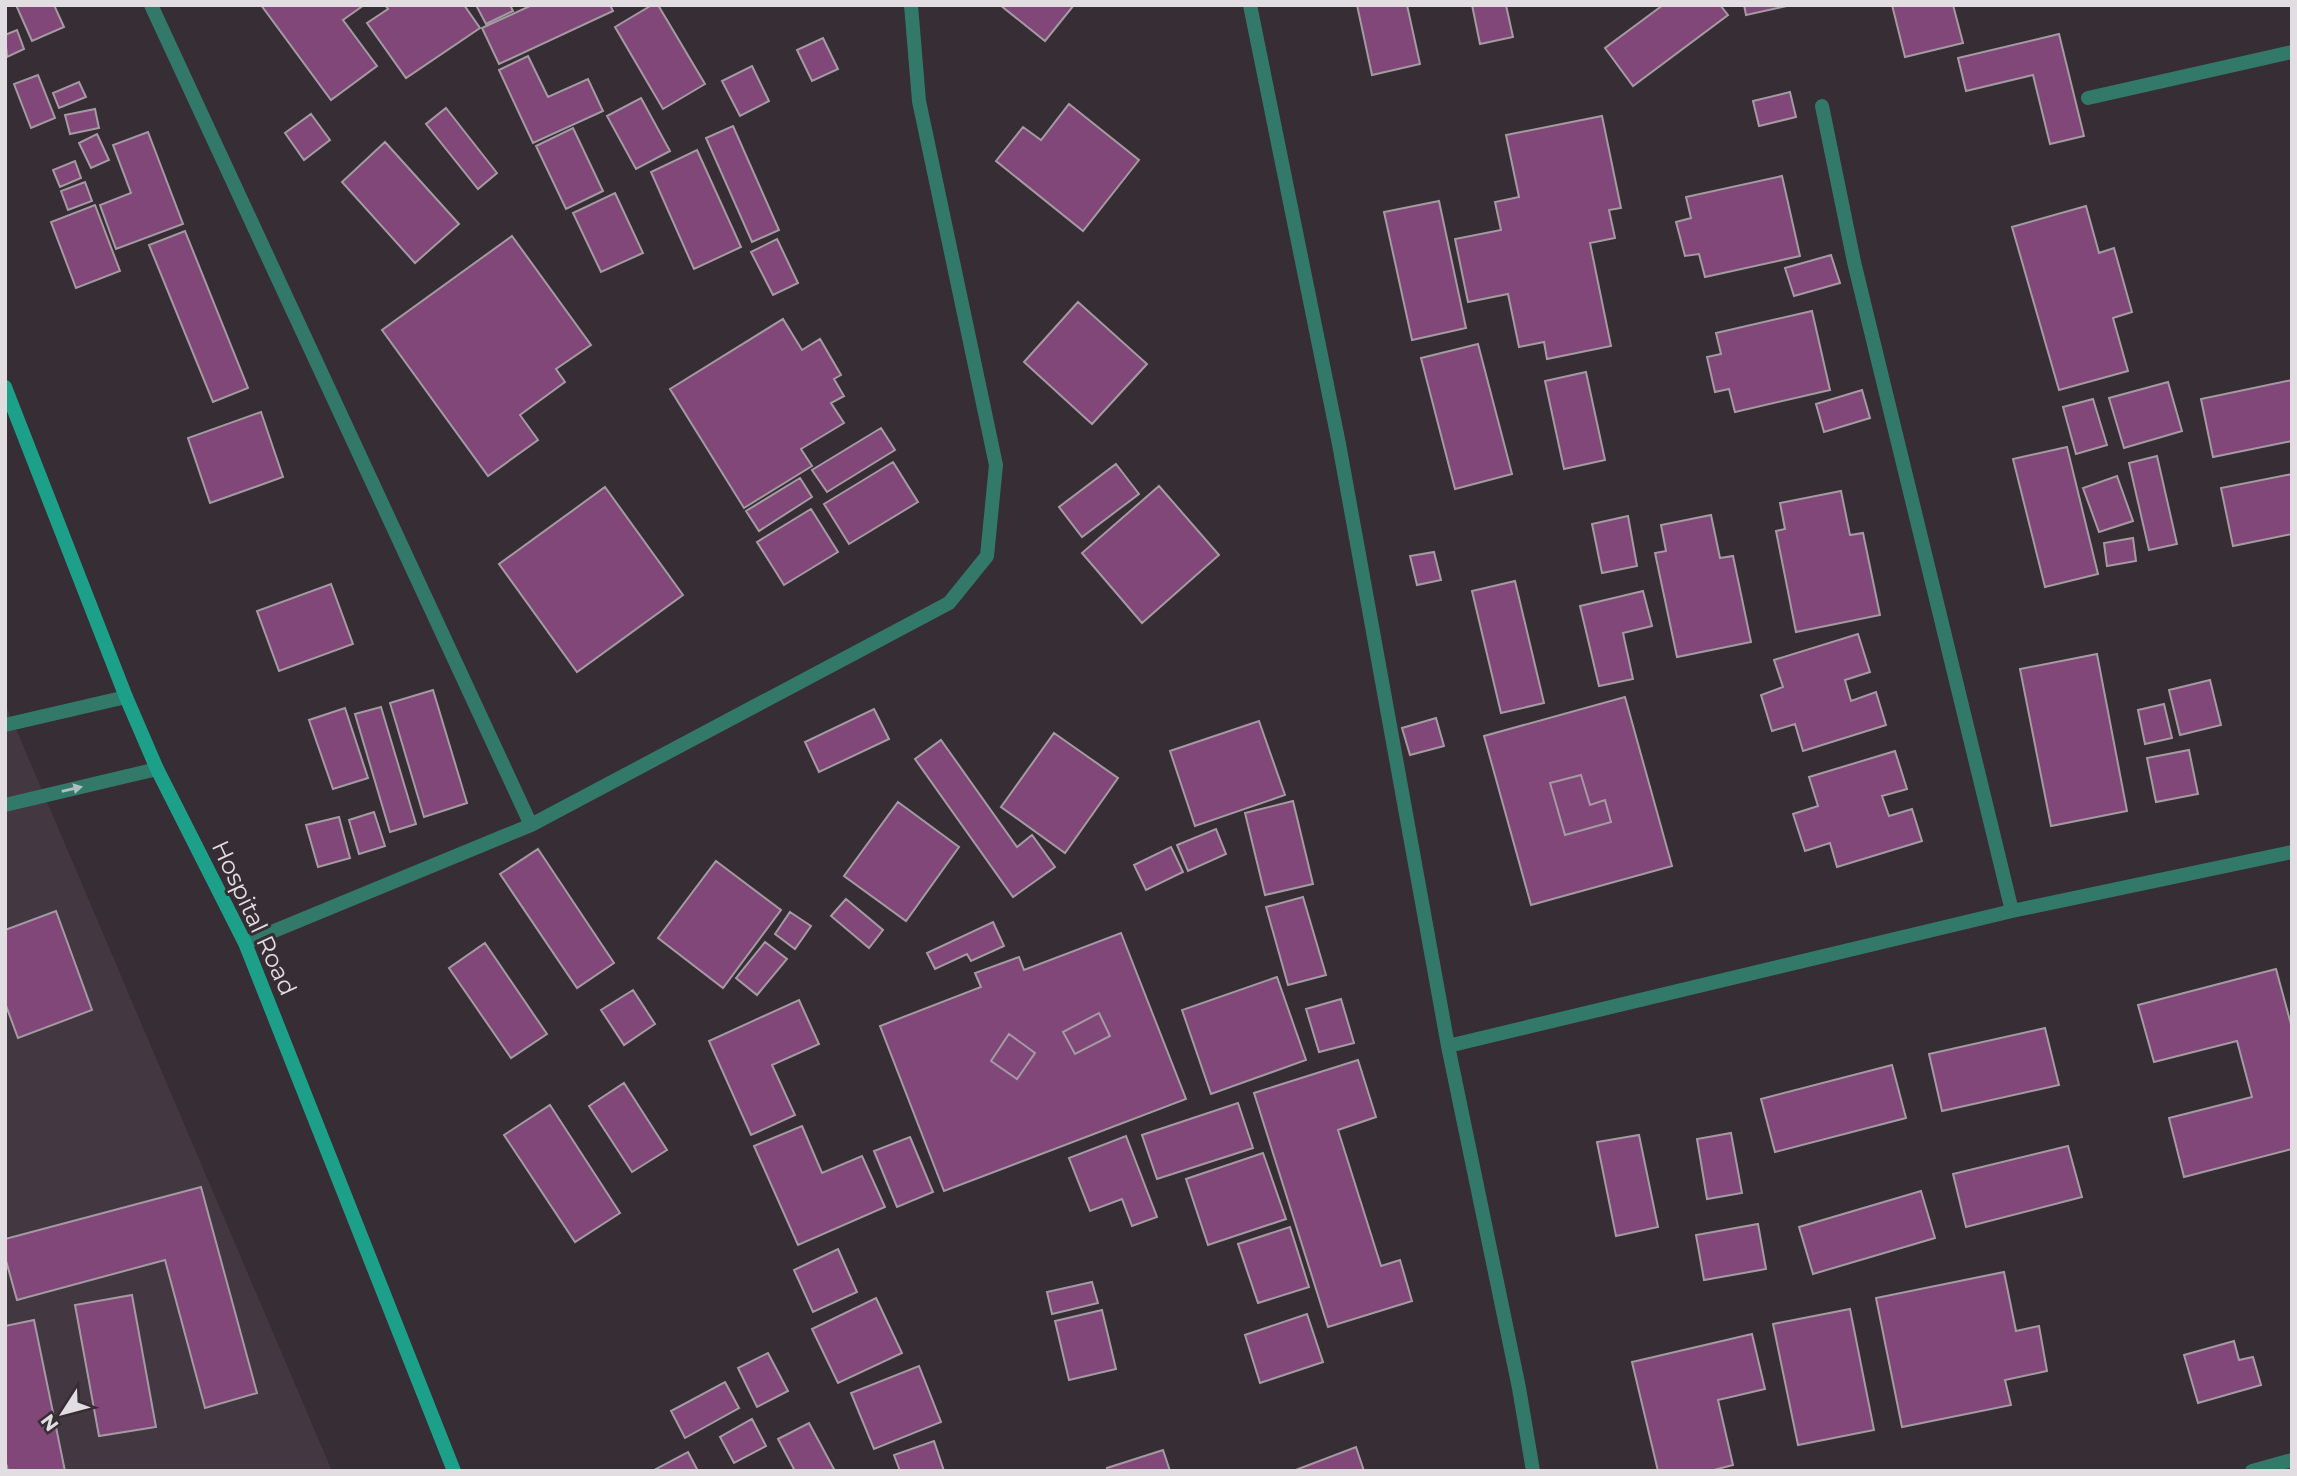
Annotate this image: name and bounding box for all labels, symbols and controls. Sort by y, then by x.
one-way arrow [61,783,83,794]
street label: Hospital Road [206,836,303,1000]
north arrow [28,1378,98,1448]
text: N [36,1410,63,1436]

